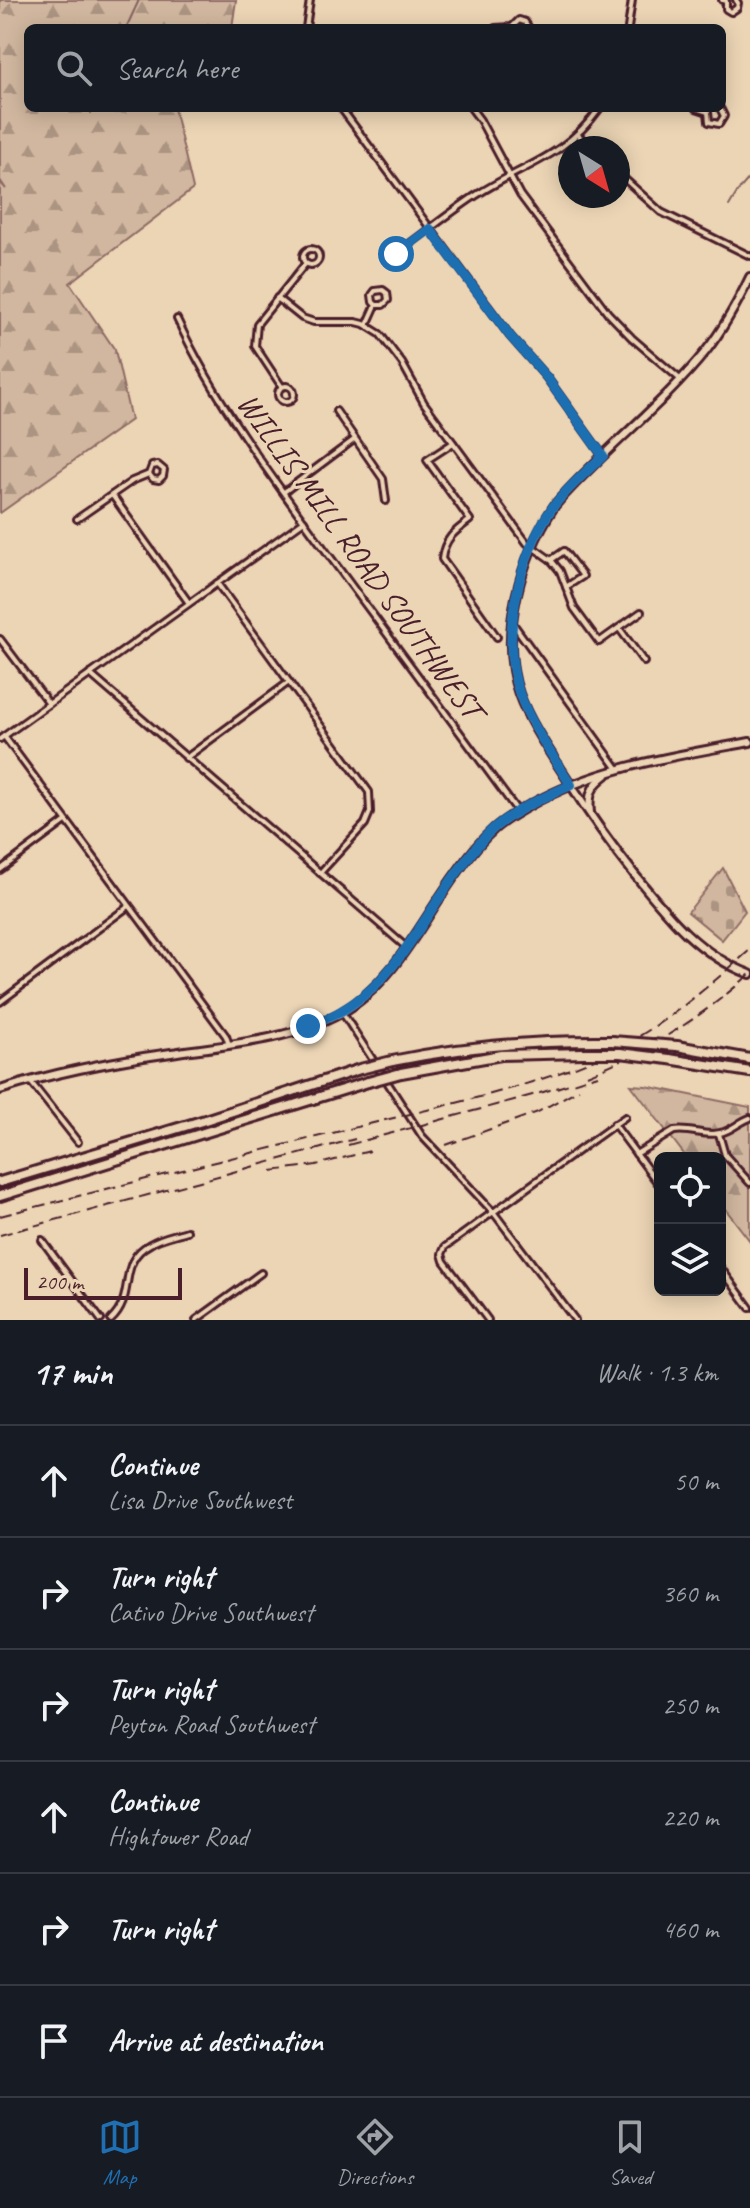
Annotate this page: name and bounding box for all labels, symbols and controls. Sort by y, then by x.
search box [24,24,726,112]
icon: search [52,46,96,90]
text: Search here [116,49,238,87]
north arrow [558,136,630,208]
route start [378,236,414,272]
street label: WILLIS MILL ROAD SOUTHWEST [228,385,497,734]
route end [290,1008,326,1044]
map controls [654,1152,726,1296]
button: locate [654,1152,726,1224]
button: layers [654,1224,726,1296]
scale bar [24,1264,182,1300]
text: 200 m [36,1268,83,1296]
text: 17 min [32,1351,112,1394]
text: Walk · 1.3 km [596,1356,718,1389]
text: Continue [108,1446,198,1484]
icon: ahead [32,1459,76,1503]
text: 50 m [674,1465,718,1498]
text: Lisa Drive Southwest [108,1484,292,1517]
text: Turn right [108,1558,213,1596]
icon: right [32,1571,76,1615]
text: 360 m [662,1577,718,1610]
text: Cativo Drive Southwest [108,1596,313,1629]
text: Turn right [108,1670,213,1708]
icon: right [32,1683,76,1727]
text: 250 m [662,1689,718,1722]
text: Peyton Road Southwest [108,1708,315,1741]
text: Continue [108,1782,198,1820]
icon: ahead [32,1795,76,1839]
text: 220 m [662,1801,718,1834]
text: Hightower Road [108,1820,248,1853]
icon: right [32,1907,76,1951]
text: Turn right [108,1910,213,1948]
text: 460 m [662,1913,718,1946]
icon: arrive [32,2019,76,2063]
text: Arrive at destination [108,2022,323,2060]
tab: Map [98,2115,142,2191]
tab: Directions [337,2115,413,2191]
tab: Saved [608,2115,652,2191]

